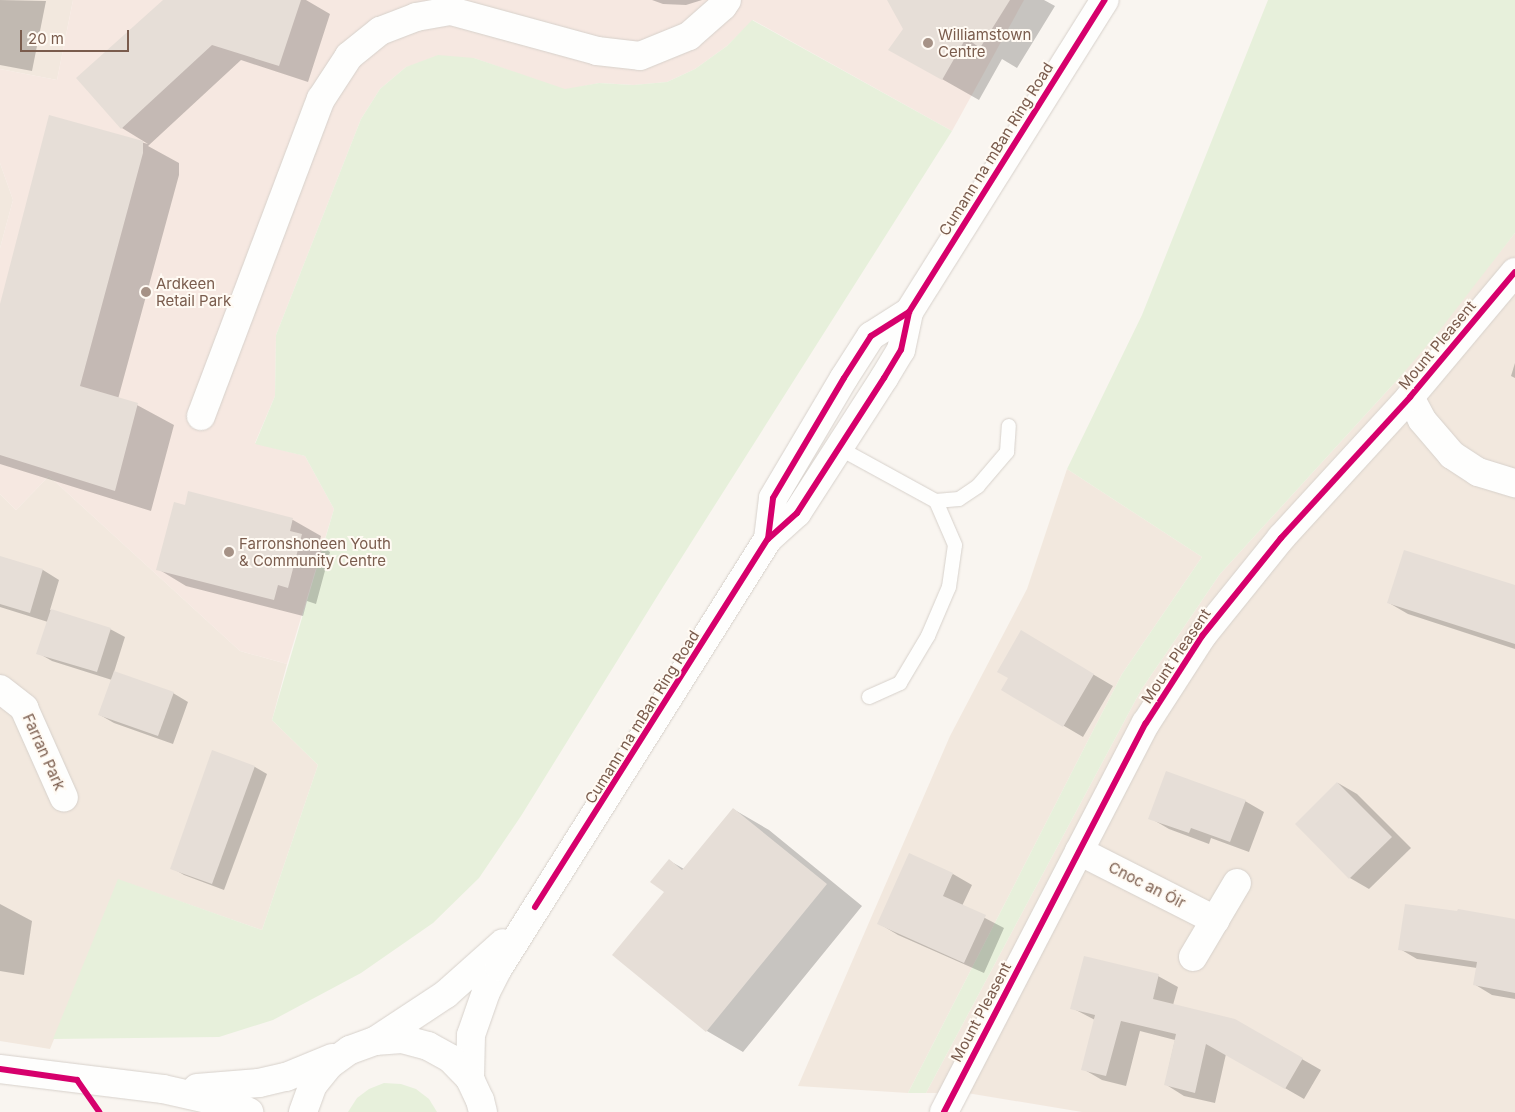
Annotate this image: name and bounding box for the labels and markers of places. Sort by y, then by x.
place label: Williamstown Centre [938,25,1031,60]
marker: Williamstown Centre [922,37,934,49]
place label: Ardkeen Retail Park [156,274,231,309]
marker: Ardkeen Retail Park [140,286,152,298]
place label: Farronshoneen Youth & Community Centre [239,534,391,569]
marker: Farronshoneen Youth & Community Centre [223,546,235,558]

